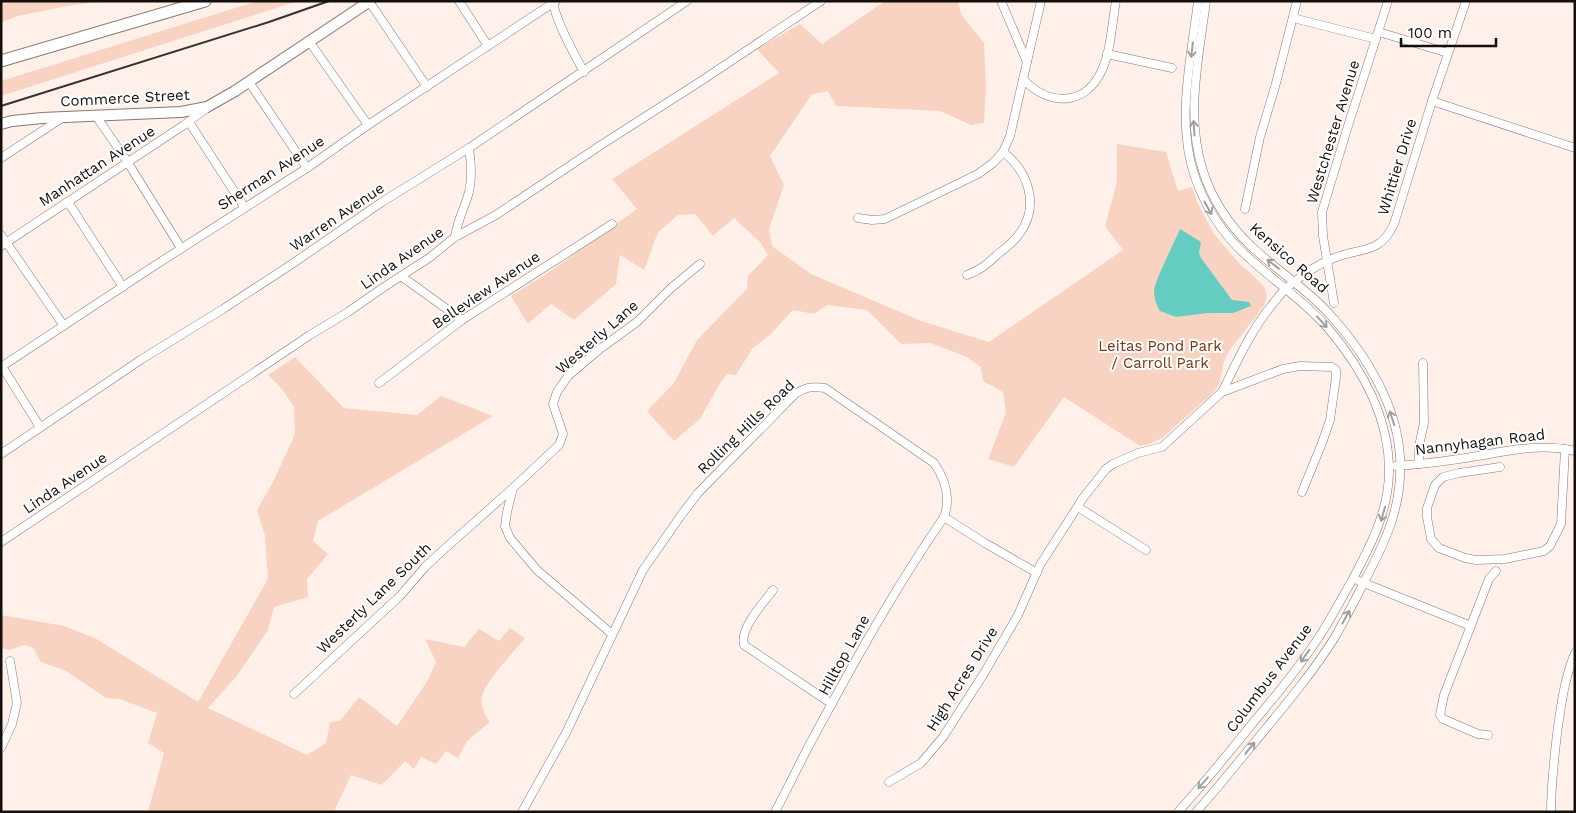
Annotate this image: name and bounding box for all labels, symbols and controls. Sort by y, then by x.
scale bar [1401,15,1496,47]
text: 100 m [1408,24,1452,42]
one-way arrow [1187,41,1197,57]
street label: Westchester Avenue [1303,58,1363,206]
street label: Commerce Street [60,86,191,110]
street label: Whittier Drive [1374,116,1420,218]
one-way arrow [1190,120,1199,136]
street label: Manhattan Avenue [36,122,158,210]
street label: Sherman Avenue [214,132,328,214]
street label: Warren Avenue [286,179,388,255]
one-way arrow [1204,200,1214,214]
street label: Kensico Road [1246,219,1332,297]
street label: Linda Avenue [357,223,447,293]
street label: Belleview Avenue [429,247,543,333]
one-way arrow [1267,259,1280,270]
street label: Westerly Lane [552,296,642,378]
one-way arrow [1316,315,1328,328]
park label: Leitas Pond Park / Carroll Park [1098,337,1222,372]
street label: Rolling Hills Road [694,376,798,478]
one-way arrow [1387,410,1396,426]
street label: Nannyhagan Road [1414,425,1546,459]
street label: Linda Avenue [20,448,110,518]
one-way arrow [1377,506,1387,522]
street label: Westerly Lane South [313,539,435,657]
one-way arrow [1341,609,1351,624]
street label: Hilltop Lane [815,612,873,698]
street label: Columbus Avenue [1222,620,1316,736]
street label: High Acres Drive [923,623,1001,735]
one-way arrow [1300,649,1310,663]
one-way arrow [1245,741,1256,754]
one-way arrow [1198,776,1209,789]

